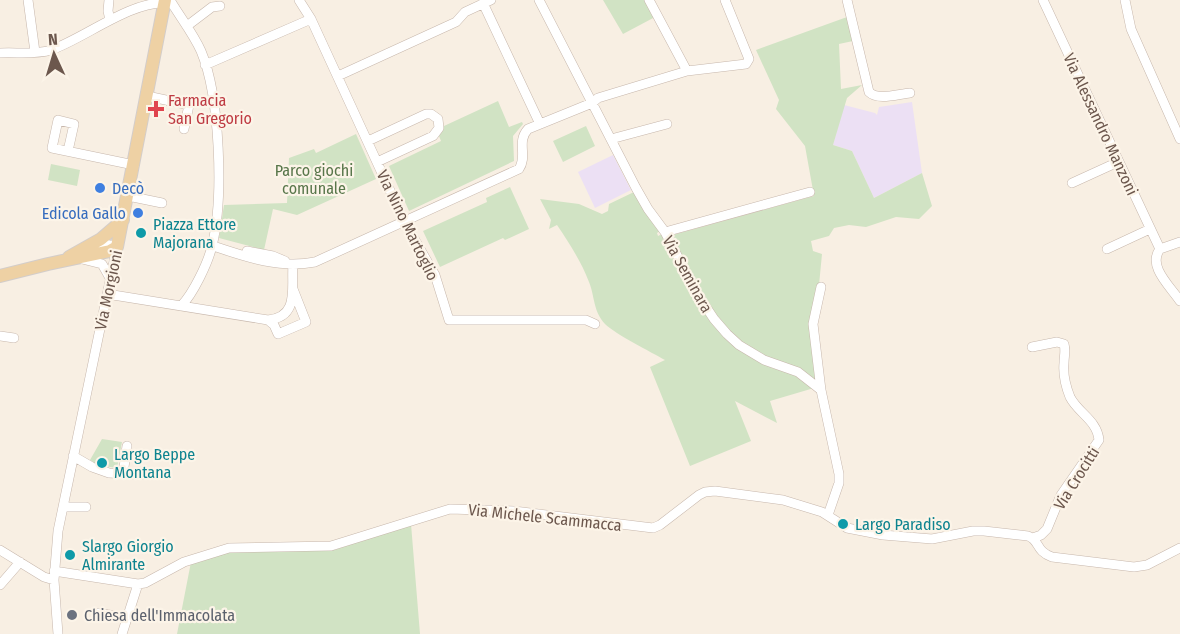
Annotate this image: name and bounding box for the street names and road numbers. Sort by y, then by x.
street label: Via Alessandro Manzoni [1059,50,1142,198]
street label: Via Nino Martoglio [373,167,443,284]
street label: Via Seminara [659,232,717,316]
street label: Via Morgioni [91,248,126,332]
street label: Via Crocitti [1050,443,1103,513]
street label: Via Michele Scammacca [467,500,623,535]

